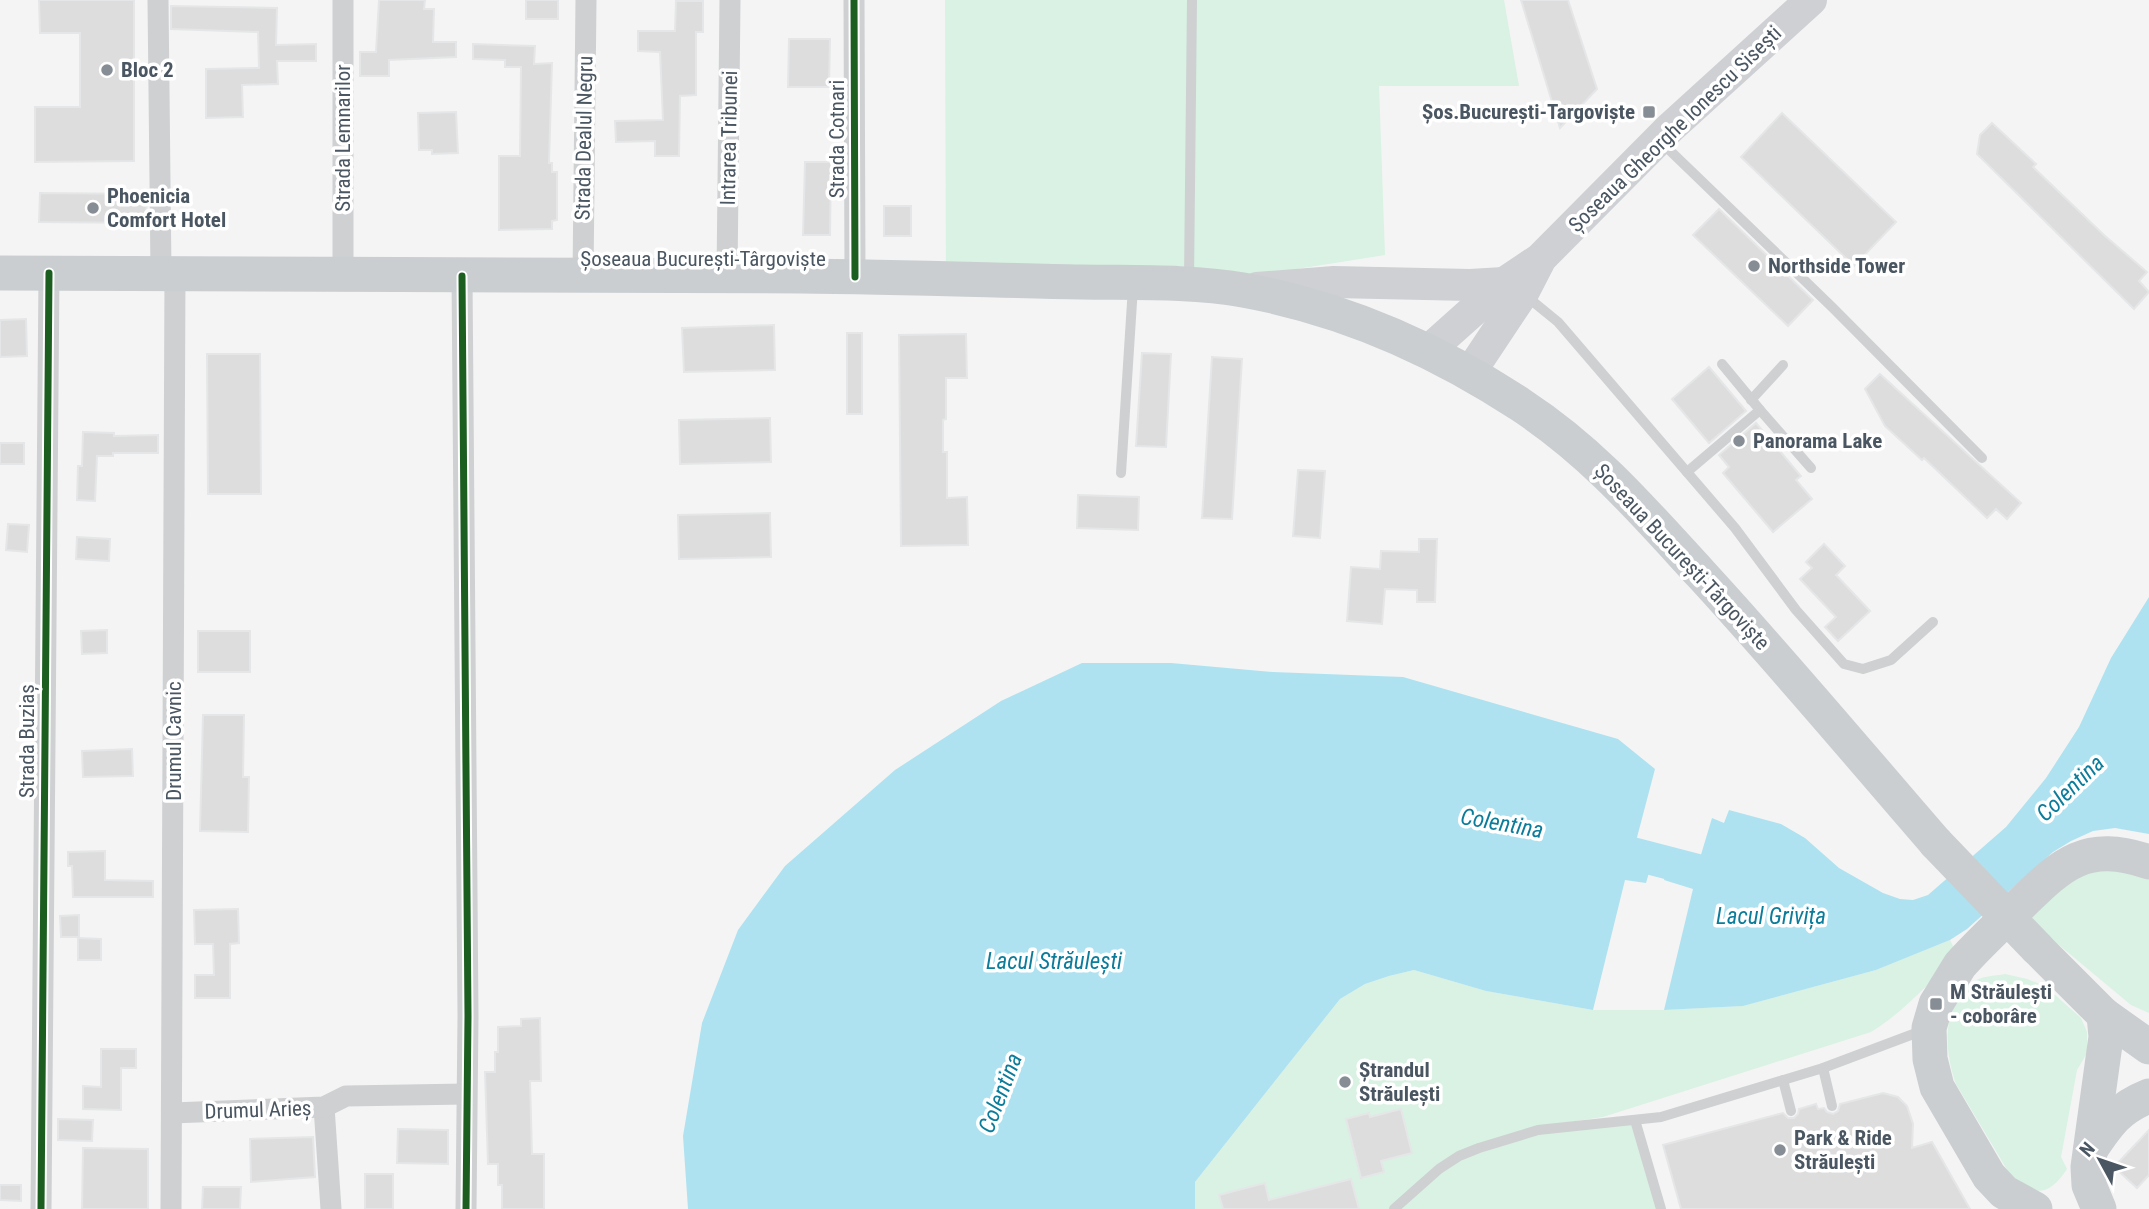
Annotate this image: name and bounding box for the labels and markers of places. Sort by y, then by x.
place label: Bloc 2 [121,58,174,82]
marker: Bloc 2 [99,62,115,78]
place label: Șos.București-Targoviște [1422,100,1635,125]
marker: Șos.București-Targoviște [1641,104,1657,120]
place label: Phoenicia Comfort Hotel [107,184,226,232]
marker: Phoenicia Comfort Hotel [85,200,101,216]
place label: Northside Tower [1768,254,1905,278]
marker: Northside Tower [1746,258,1762,274]
place label: Panorama Lake [1753,429,1882,453]
marker: Panorama Lake [1731,433,1747,449]
place label: M Străulești - coborâre [1950,980,2052,1028]
marker: M Străulești - coborâre [1928,996,1944,1012]
place label: Ștrandul Străulești [1359,1058,1440,1107]
marker: Ștrandul Străulești [1337,1074,1353,1090]
place label: Park & Ride Străulești [1794,1126,1892,1175]
marker: Park & Ride Străulești [1772,1142,1788,1158]

